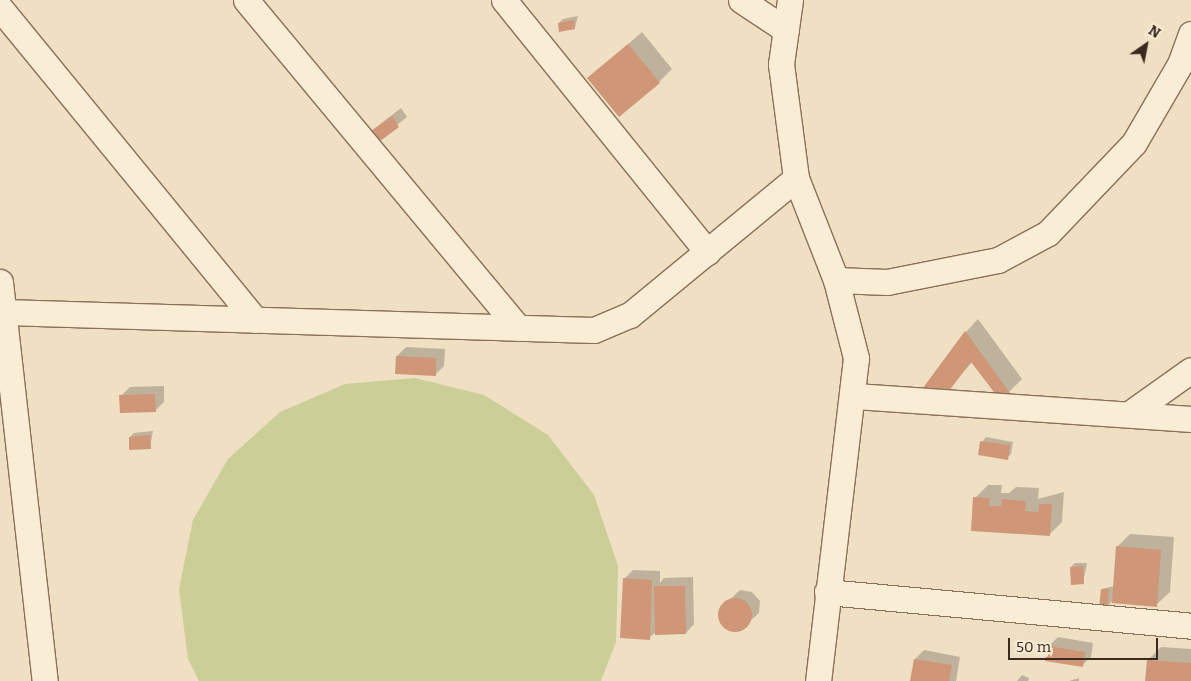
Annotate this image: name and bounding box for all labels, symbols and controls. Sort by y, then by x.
north arrow [1121,20,1171,70]
text: N [1145,22,1164,42]
scale bar [1011,628,1161,660]
text: 50 m [1016,638,1051,656]

